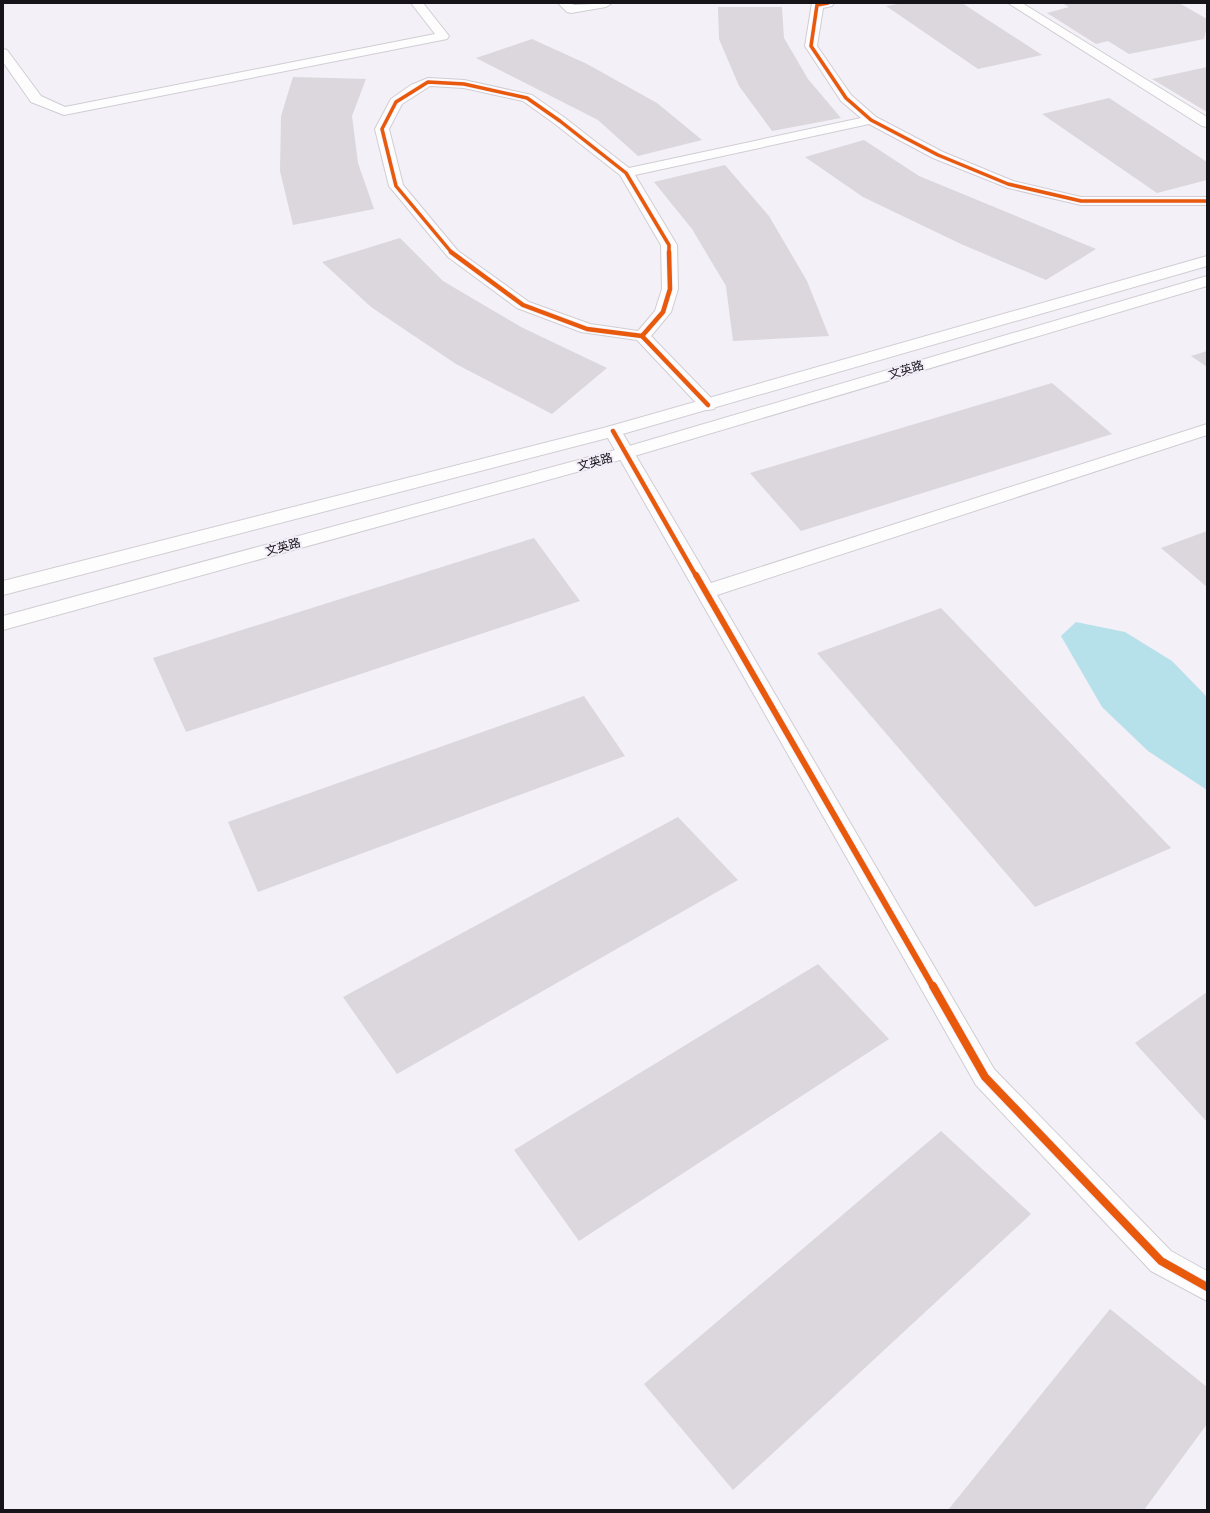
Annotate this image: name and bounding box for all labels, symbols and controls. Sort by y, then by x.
street label: 文英路 [887,358,925,382]
street label: 文英路 [576,451,614,473]
street label: 文英路 [264,536,302,558]

